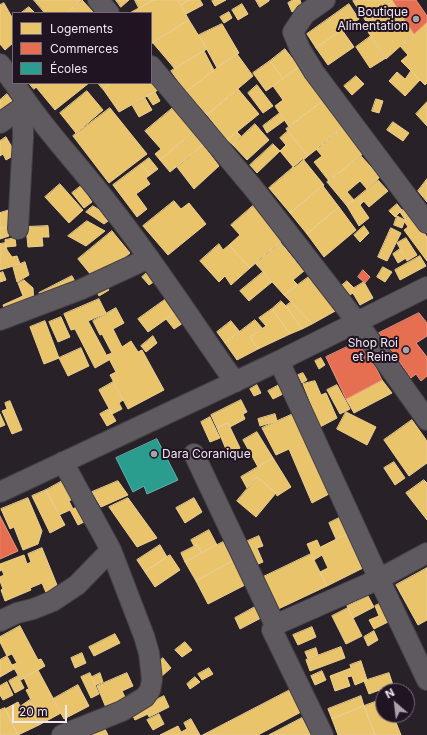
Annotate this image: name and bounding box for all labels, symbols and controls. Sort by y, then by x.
place label: Boutique Alimentation [337,5,408,33]
legend [12,12,152,84]
marker: Boutique Alimentation [411,14,421,24]
text: Logements [50,21,113,36]
text: Commerces [50,41,118,56]
text: Écoles [50,61,88,76]
place label: Shop Roi et Reine [348,336,398,364]
marker: Shop Roi et Reine [401,345,411,355]
place label: Dara Coranique [162,447,251,461]
marker: Dara Coranique [149,449,159,459]
north arrow [375,683,415,723]
text: N [383,685,397,701]
scale bar [14,697,69,723]
text: 20 m [19,704,48,719]

